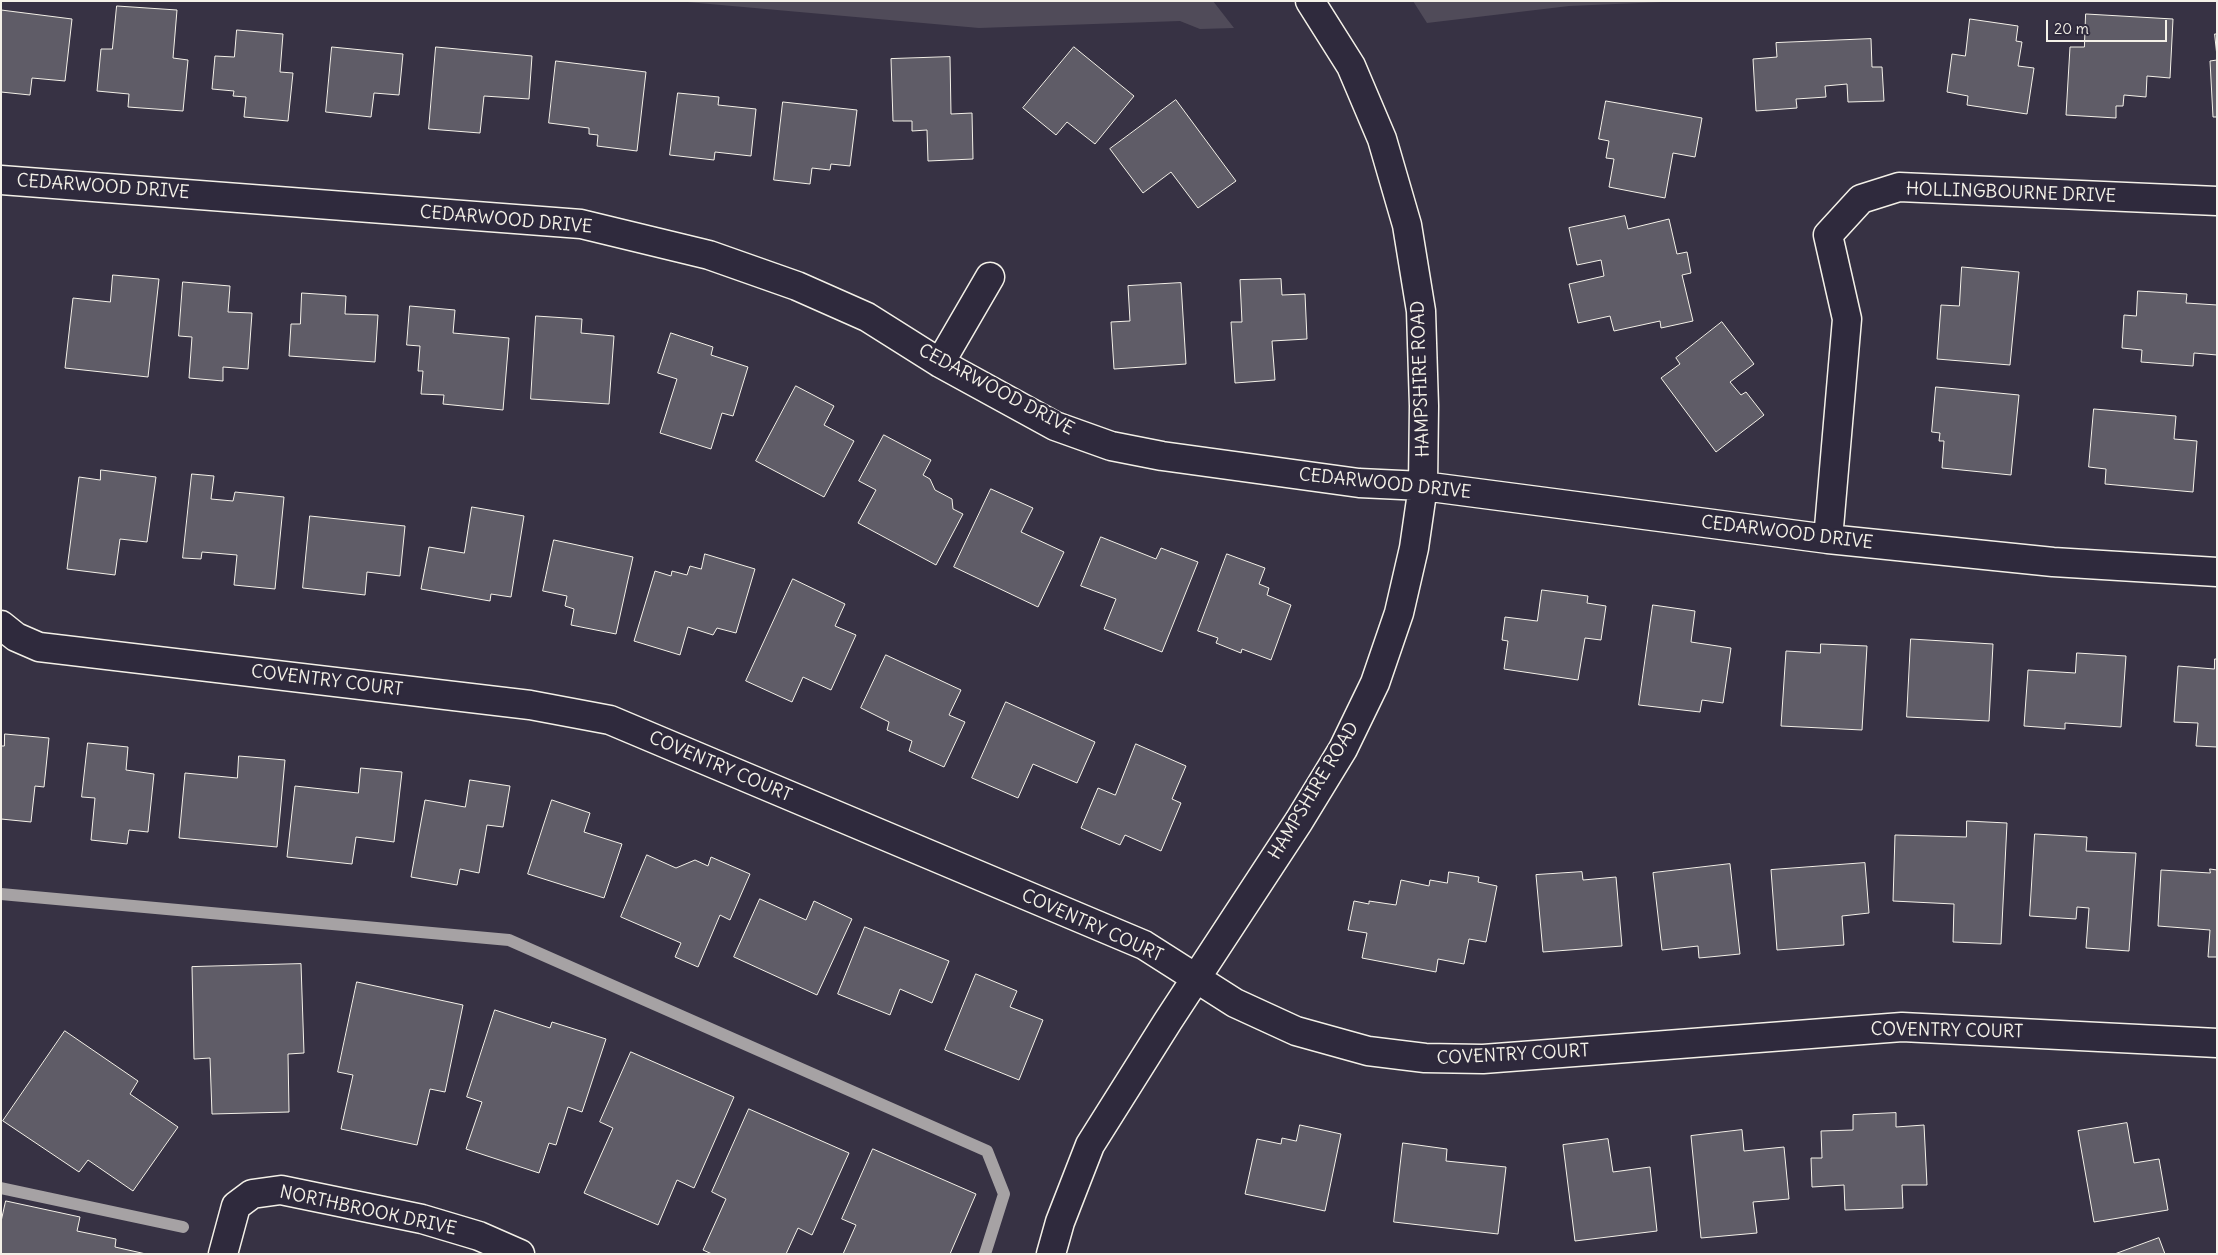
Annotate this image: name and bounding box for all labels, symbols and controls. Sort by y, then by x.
scale bar [2048,10,2169,42]
text: 20 m [2054,19,2089,38]
street label: CEDARWOOD DRIVE [16,170,190,204]
street label: HOLLINGBOURNE DRIVE [1905,179,2117,207]
street label: CEDARWOOD DRIVE [419,202,593,238]
street label: HAMPSHIRE ROAD [1407,300,1435,458]
street label: CEDARWOOD DRIVE [914,340,1078,440]
street label: CEDARWOOD DRIVE [1298,464,1472,504]
street label: CEDARWOOD DRIVE [1700,512,1874,554]
street label: COVENTRY COURT [250,661,404,701]
street label: HAMPSHIRE ROAD [1264,718,1364,864]
street label: COVENTRY COURT [645,727,795,807]
street label: COVENTRY COURT [1018,885,1166,967]
street label: COVENTRY COURT [1870,1019,2024,1043]
street label: COVENTRY COURT [1436,1040,1590,1070]
street label: NORTHBROOK DRIVE [278,1182,458,1240]

